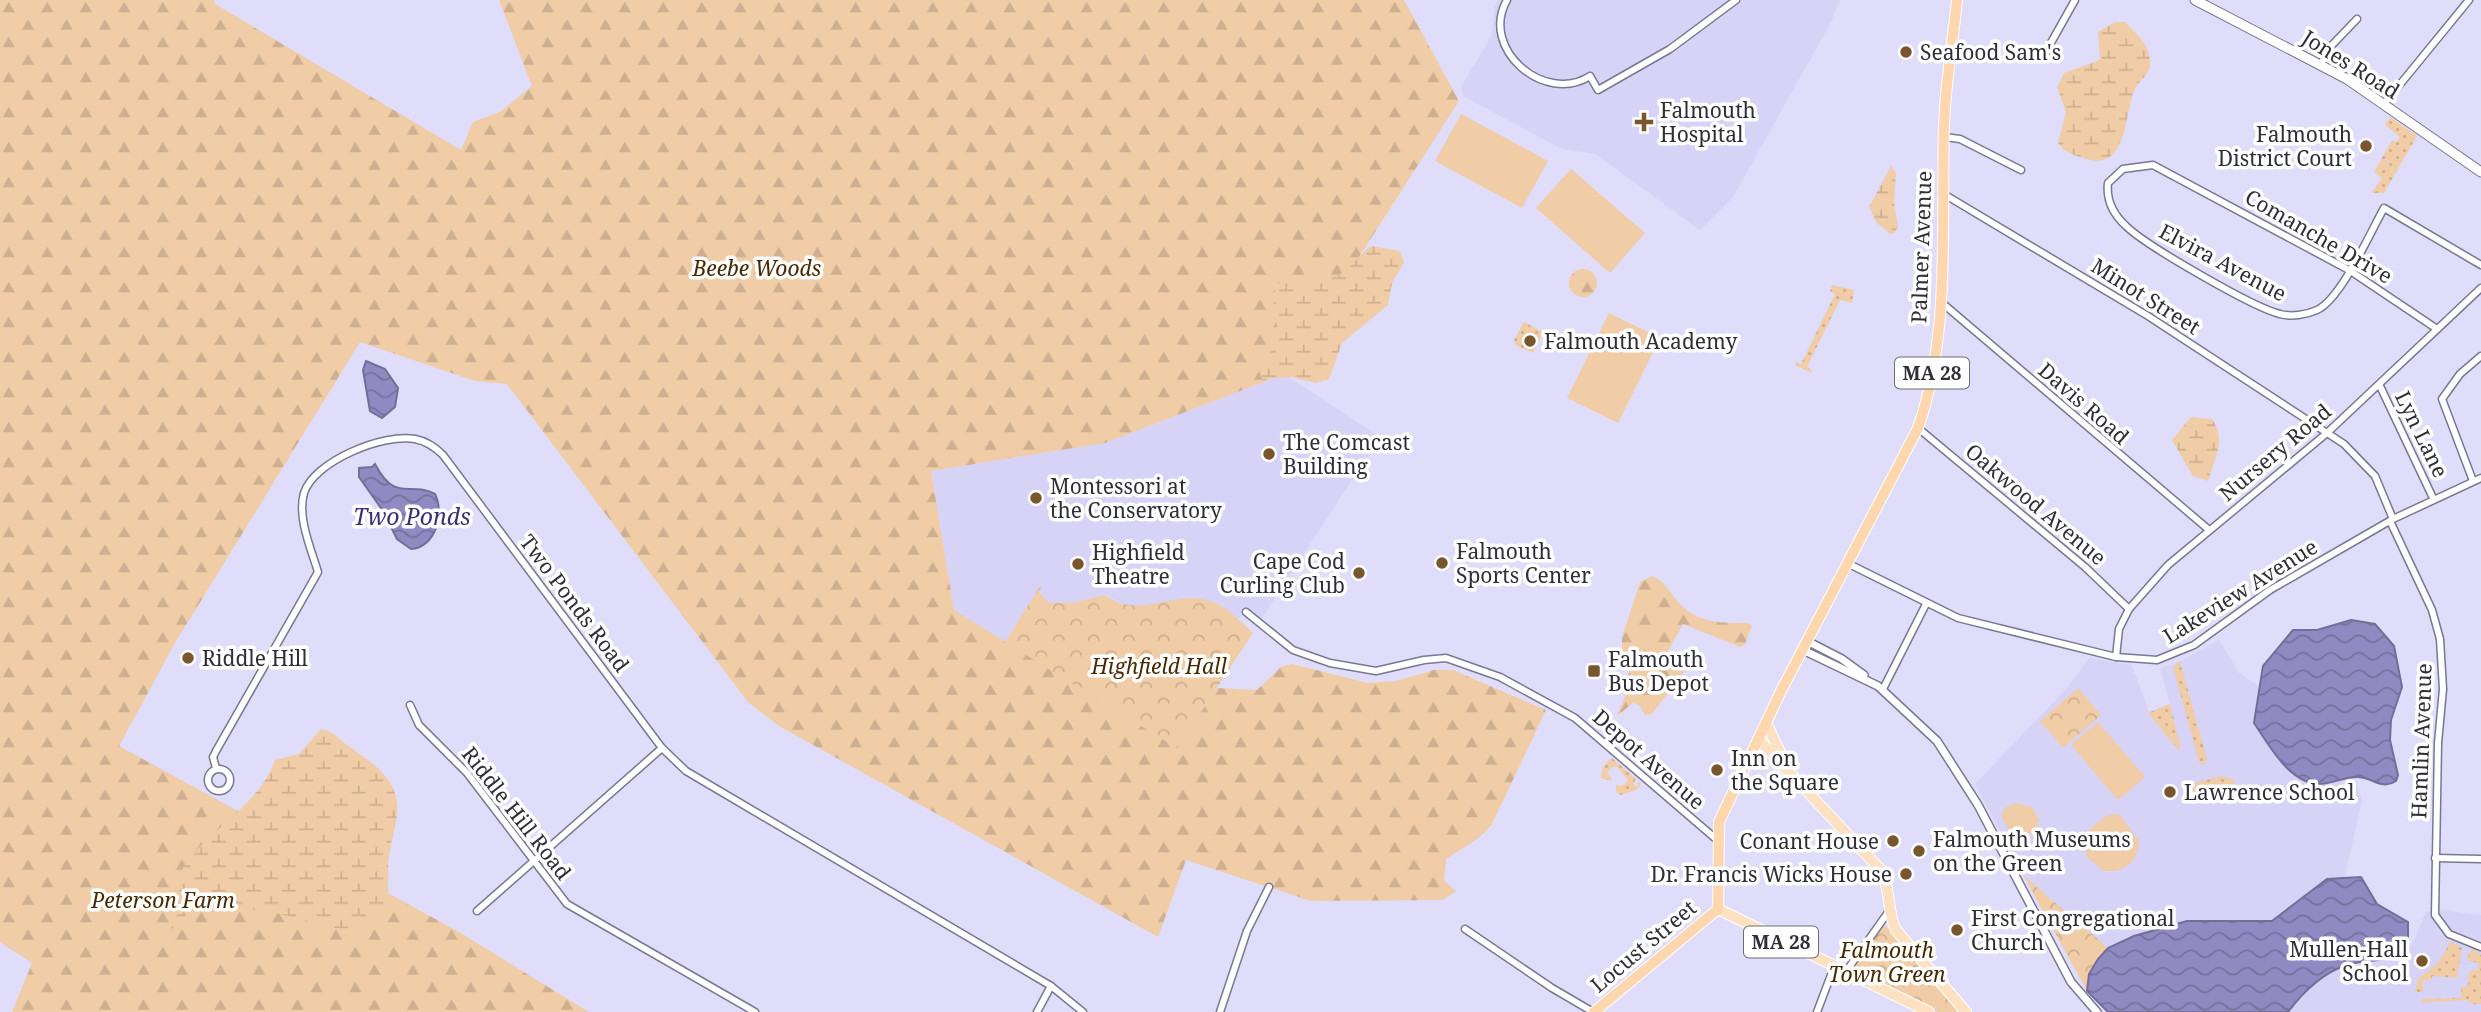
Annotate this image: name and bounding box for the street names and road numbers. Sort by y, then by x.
street label: Jones Road [2296,22,2405,105]
street label: Palmer Avenue [1904,170,1938,324]
street label: Comanche Drive [2240,182,2398,290]
street label: Elvira Avenue [2154,217,2292,307]
street label: Minot Street [2086,251,2206,341]
street label: Davis Road [2033,356,2135,450]
road number: MA 28 [1895,358,1969,388]
street label: Lyn Lane [2389,386,2455,482]
street label: Nursery Road [2213,397,2337,507]
street label: Oakwood Avenue [1960,437,2112,571]
street label: Two Ponds Road [514,529,636,678]
street label: Lakeview Avenue [2158,532,2322,650]
street label: Hamlin Avenue [2404,663,2438,819]
street label: Depot Avenue [1587,703,1711,815]
street label: Riddle Hill Road [456,741,578,886]
street label: Locust Street [1584,894,1702,998]
road number: MA 28 [1744,926,1818,958]

